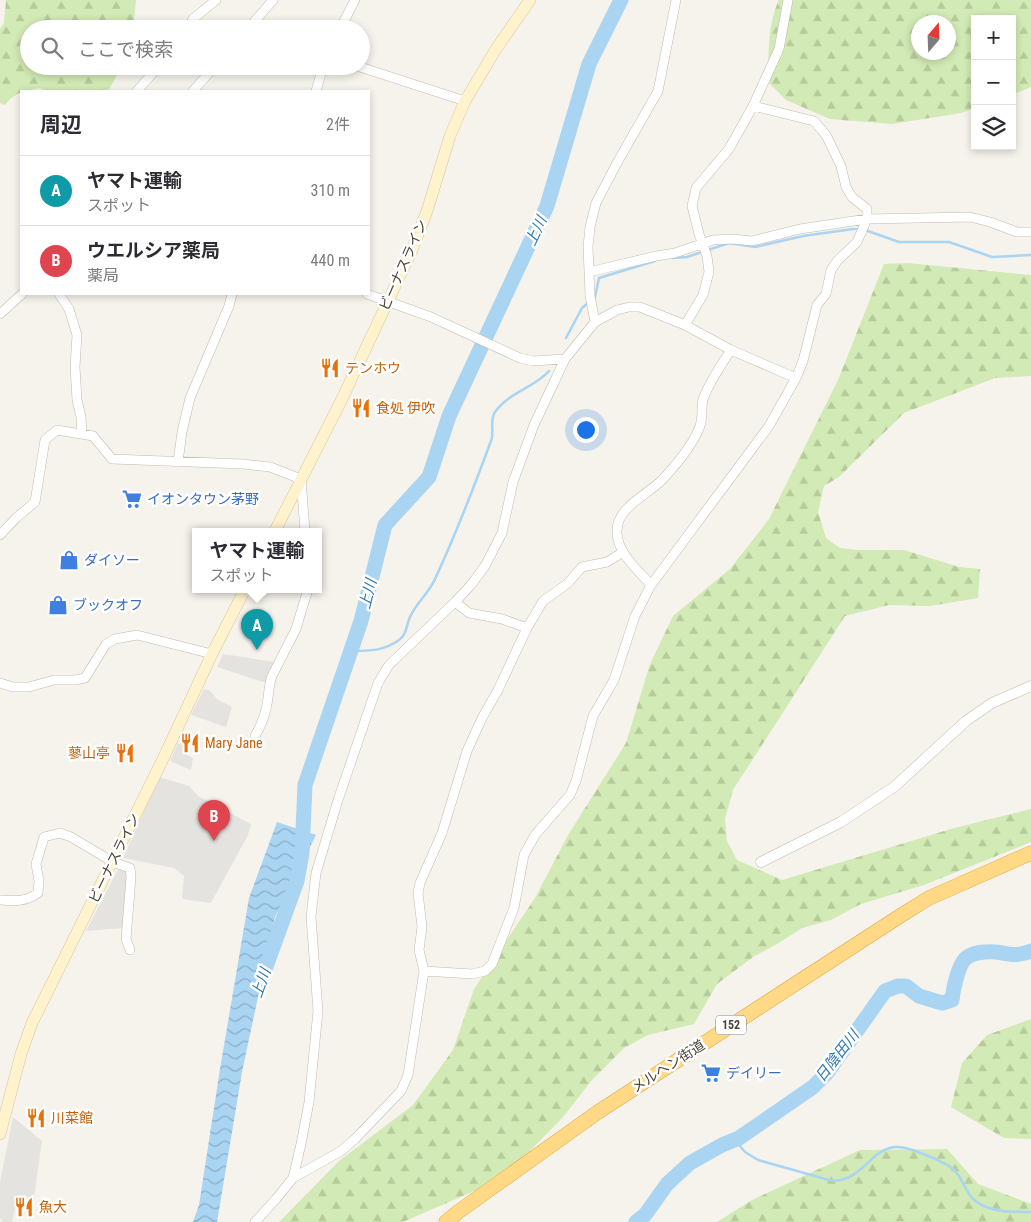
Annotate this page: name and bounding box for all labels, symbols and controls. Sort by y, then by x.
north arrow [911,15,956,60]
map controls [971,15,1016,150]
button: + [971,15,1016,60]
search box [20,20,370,75]
icon: search [38,34,66,62]
text: ここで検索 [78,38,173,61]
button: − [971,60,1016,105]
button: layers [971,105,1016,150]
text: 周辺 [40,113,82,137]
text: 2件 [326,115,350,134]
text: ヤマト運輸 [87,169,182,192]
text: A [51,181,61,200]
text: 310 m [311,181,350,200]
text: スポット [87,196,151,215]
water label: 上川 [522,212,551,248]
street label: ビーナスライン [376,217,430,313]
text: ウエルシア薬局 [87,239,220,262]
text: B [52,251,60,270]
text: 440 m [311,251,350,270]
text: 薬局 [87,266,119,285]
restaurant icon: テンホウ [319,357,341,379]
place label: テンホウ [345,360,401,376]
restaurant icon: 食処 伊吹 [350,397,372,419]
place label: 食処 伊吹 [376,400,435,416]
your location [573,417,599,443]
supermarket icon: イオンタウン茅野 [121,488,143,510]
place label: イオンタウン茅野 [147,491,259,507]
popup [192,528,322,593]
text: ヤマト運輸 [209,539,305,562]
shop icon: ダイソー [58,549,80,571]
place label: ダイソー [84,552,140,568]
text: スポット [209,566,274,585]
water label: 上川 [356,575,381,611]
shop icon: ブックオフ [47,594,69,616]
place label: ブックオフ [73,597,143,613]
pin: A [241,609,273,650]
restaurant icon: Mary Jane [179,732,201,754]
place label: Mary Jane [205,735,263,751]
restaurant icon: 蓼山亭 [114,742,136,764]
place label: 蓼山亭 [68,745,110,761]
pin: B [198,800,230,841]
street label: ビーナスライン [85,810,143,906]
water label: 上川 [248,964,275,1000]
road number: 152 [716,1016,746,1034]
water label: 日陰田川 [811,1025,864,1085]
street label: メルヘン街道 [628,1036,708,1096]
supermarket icon: デイリー [700,1062,722,1084]
place label: デイリー [726,1065,782,1081]
restaurant icon: 川菜館 [25,1107,47,1129]
place label: 川菜館 [51,1110,93,1126]
restaurant icon: 魚大 [13,1196,35,1218]
place label: 魚大 [39,1199,67,1215]

